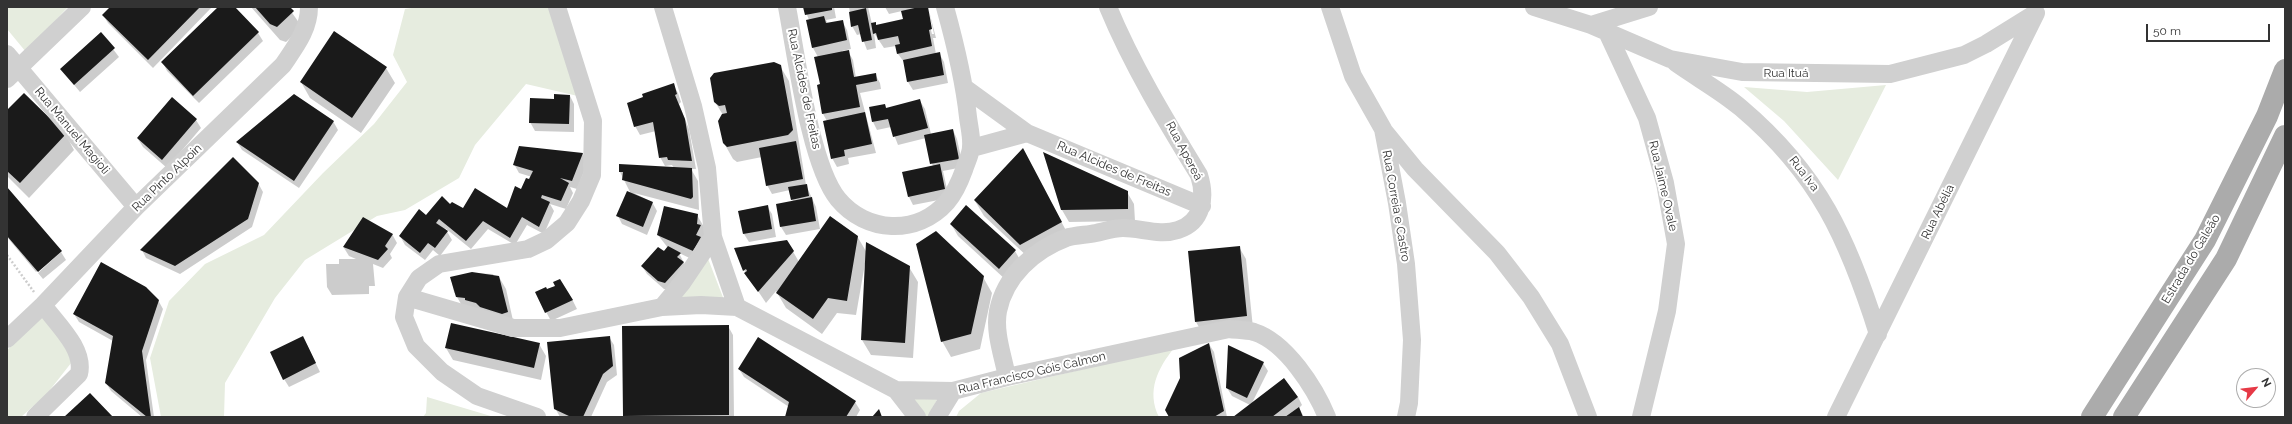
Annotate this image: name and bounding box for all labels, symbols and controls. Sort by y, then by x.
scale bar [2148,16,2272,42]
text: 50 m [2153,24,2181,38]
street label: Rua Alcides de Freitas [784,28,824,150]
street label: Rua Ituá [1763,66,1809,80]
street label: Rua Manuel Magioli [31,85,113,177]
street label: Rua Apereá [1162,119,1206,183]
street label: Rua Alcides de Freitas [1055,138,1173,200]
street label: Rua Jaime Ovale [1646,139,1680,233]
street label: Rua Pinto Alpoin [129,141,205,215]
street label: Rua Correia e Castro [1379,149,1413,263]
street label: Rua Iva [1786,154,1822,194]
street label: Rua Abélia [1918,182,1958,242]
street label: Estrada do Galeão [2159,212,2223,306]
street label: Rua Francisco Góis Calmon [957,349,1107,397]
north arrow [2236,368,2276,408]
text: N [2258,376,2274,389]

